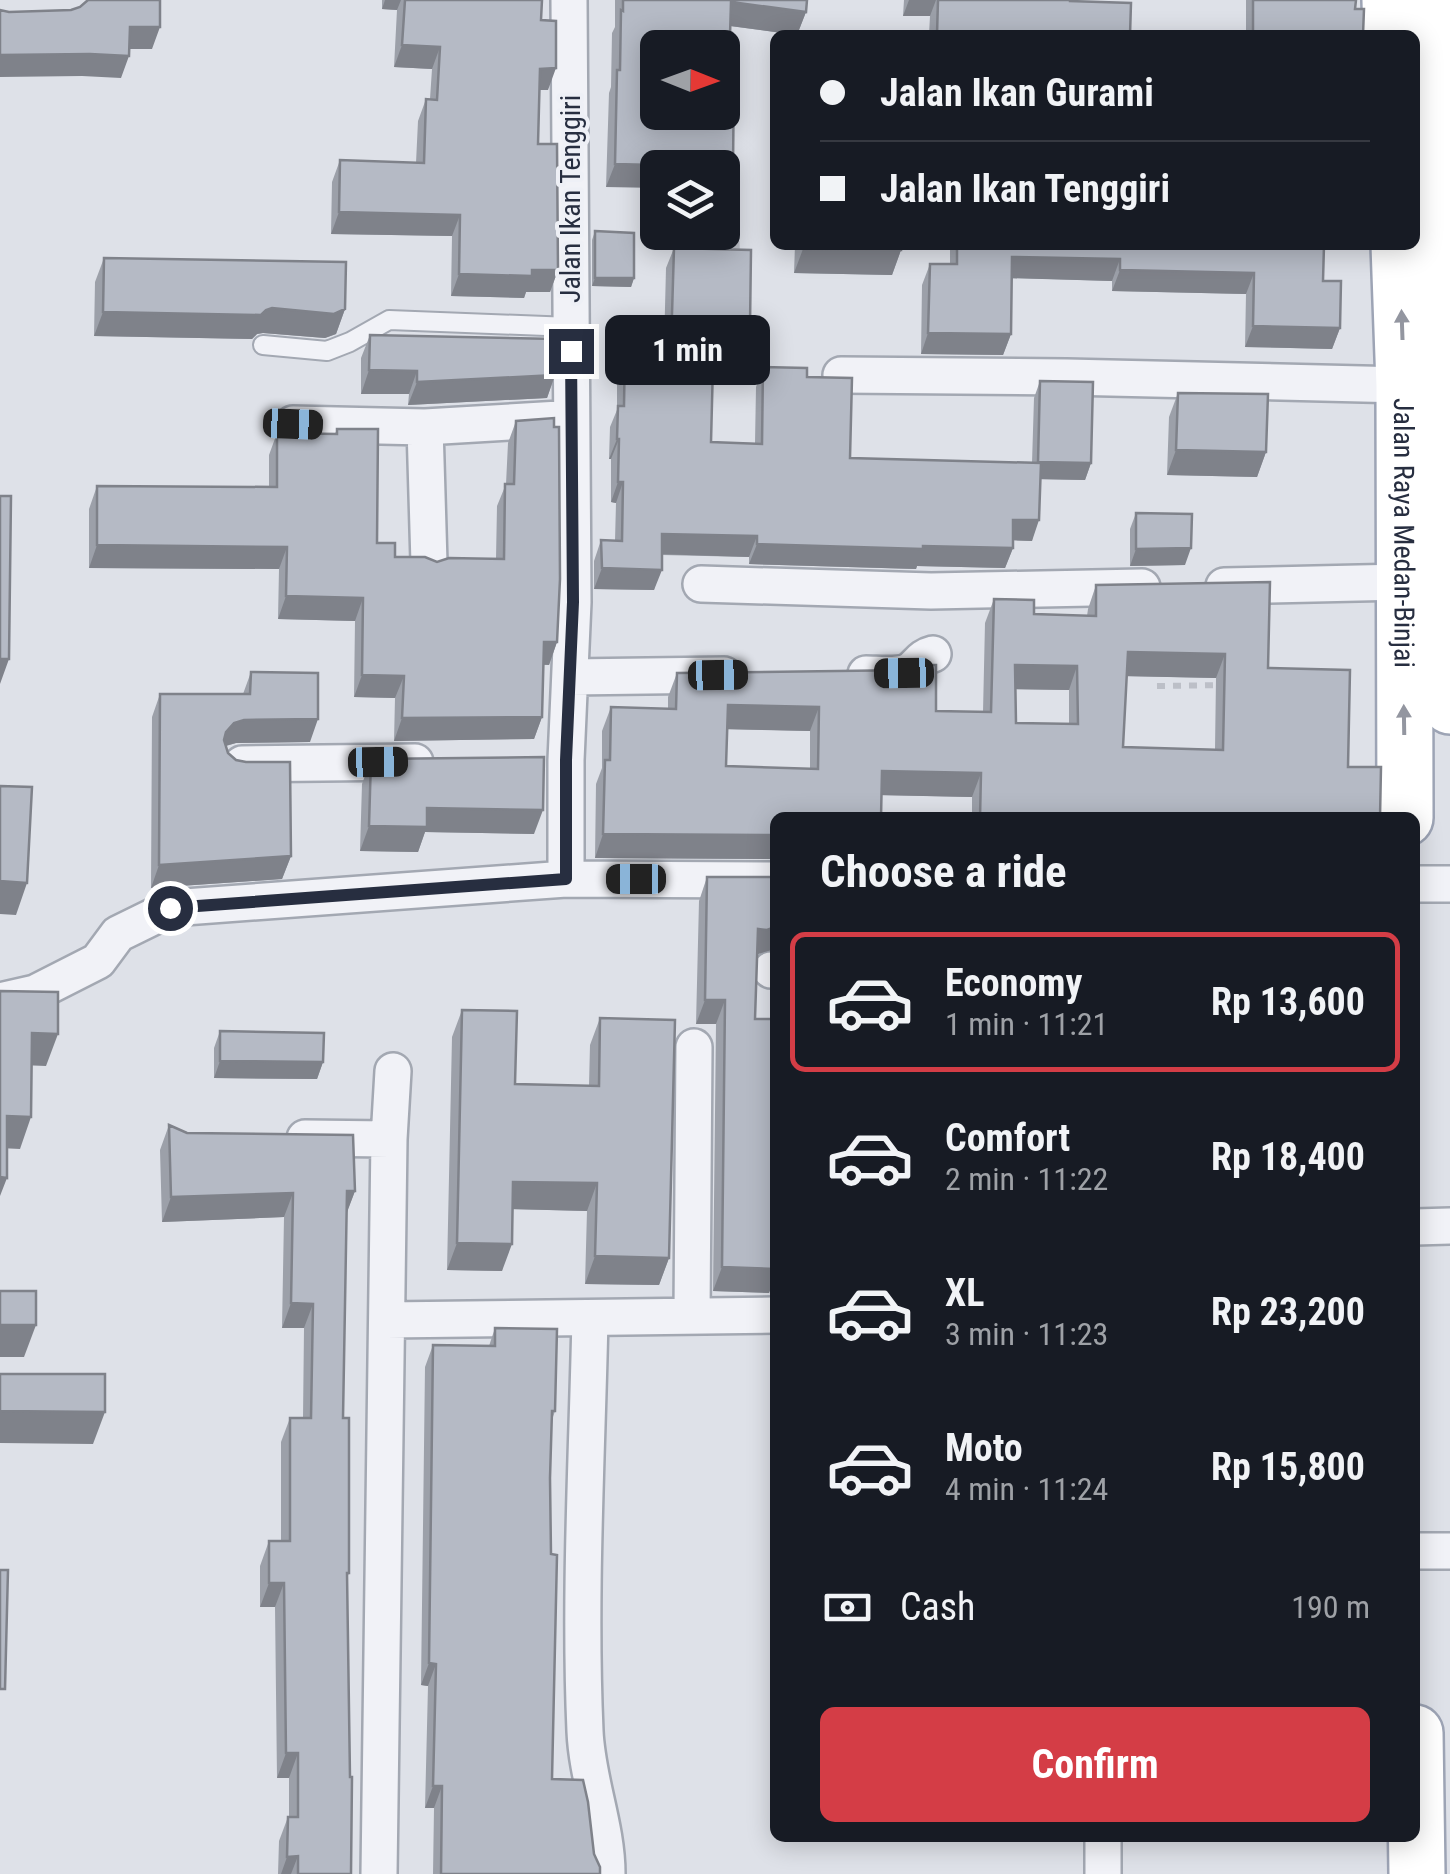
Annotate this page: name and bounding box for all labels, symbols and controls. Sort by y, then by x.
north arrow [640,30,740,130]
map controls [640,30,740,250]
text: Jalan Ikan Gurami [880,71,1154,115]
street label: Jalan Ikan Tenggiri [554,95,587,303]
button: layers [640,150,740,250]
text: Jalan Ikan Tenggiri [880,167,1170,211]
one-way arrow [1393,309,1409,341]
callout: 1 min [606,316,771,386]
route end [549,329,594,374]
text: 1 min [652,331,723,369]
street label: Jalan Raya Medan-Binjai [1388,398,1421,668]
car [262,408,324,440]
car [874,657,934,689]
car [688,659,748,691]
one-way arrow [1396,704,1412,736]
car [348,746,408,778]
text: Choose a ride [820,845,1067,898]
car [606,864,666,894]
route start [148,886,193,931]
icon: car [825,957,915,1047]
text: Economy [945,961,1082,1005]
text: Rp 13,600 [1211,980,1365,1024]
text: 1 min · 11:21 [945,1005,1108,1043]
icon: car [825,1112,915,1202]
text: Comfort [945,1116,1070,1160]
text: Rp 18,400 [1211,1135,1365,1179]
text: 2 min · 11:22 [945,1160,1108,1198]
icon: car [825,1267,915,1357]
text: XL [945,1271,984,1315]
text: Rp 23,200 [1211,1290,1365,1334]
text: 3 min · 11:23 [945,1315,1108,1353]
icon: car [825,1422,915,1512]
text: Moto [945,1426,1023,1470]
text: Rp 15,800 [1211,1445,1365,1489]
text: 4 min · 11:24 [945,1470,1108,1508]
icon: cash [820,1580,875,1635]
text: Cash [900,1585,975,1629]
text: 190 m [1291,1588,1370,1626]
button: Confirm [820,1707,1370,1822]

